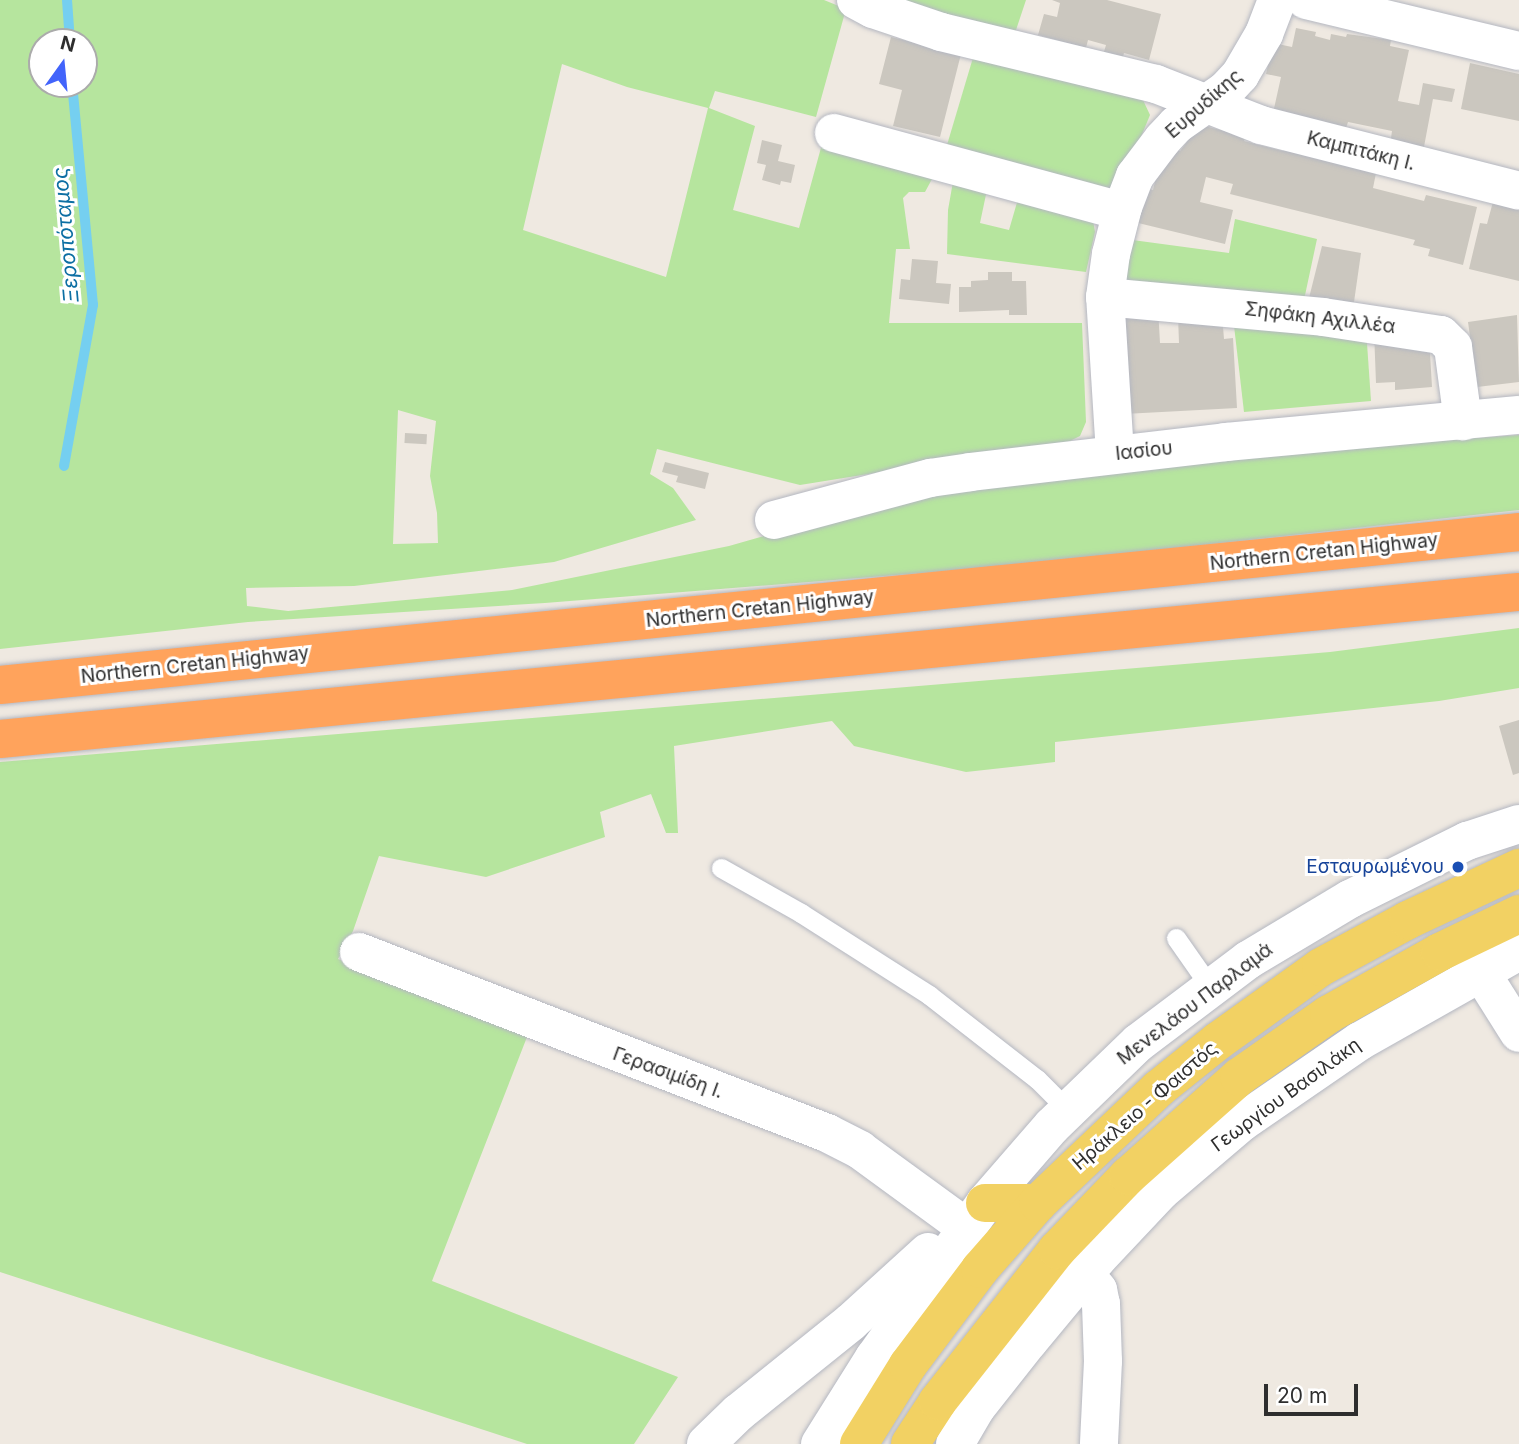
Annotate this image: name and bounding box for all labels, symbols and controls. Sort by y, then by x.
north arrow [28,28,98,98]
text: N [58,31,78,57]
street label: Ευρυδίκης [1161,65,1247,143]
street label: Καμπιτάκη Ι. [1304,127,1418,175]
water label: Ξεροπόταμος [48,166,84,304]
street label: Σηφάκη Αχιλλέα [1243,297,1397,339]
street label: Ιασίου [1114,437,1174,465]
street label: Northern Cretan Highway [1209,529,1439,575]
street label: Northern Cretan Highway [645,586,875,632]
street label: Northern Cretan Highway [80,642,310,688]
place label: Εσταυρωμένου [1306,856,1444,878]
marker: Εσταυρωμένου [1450,859,1466,875]
street label: Μενελάου Παρλαμά [1113,938,1277,1070]
street label: Γεωργίου Βασιλάκη [1207,1033,1365,1157]
street label: Ηράκλειο - Φαιστός [1068,1037,1222,1175]
street label: Γερασιμίδη Ι. [610,1042,726,1104]
scale bar [1267,1370,1362,1414]
text: 20 m [1277,1383,1327,1408]

